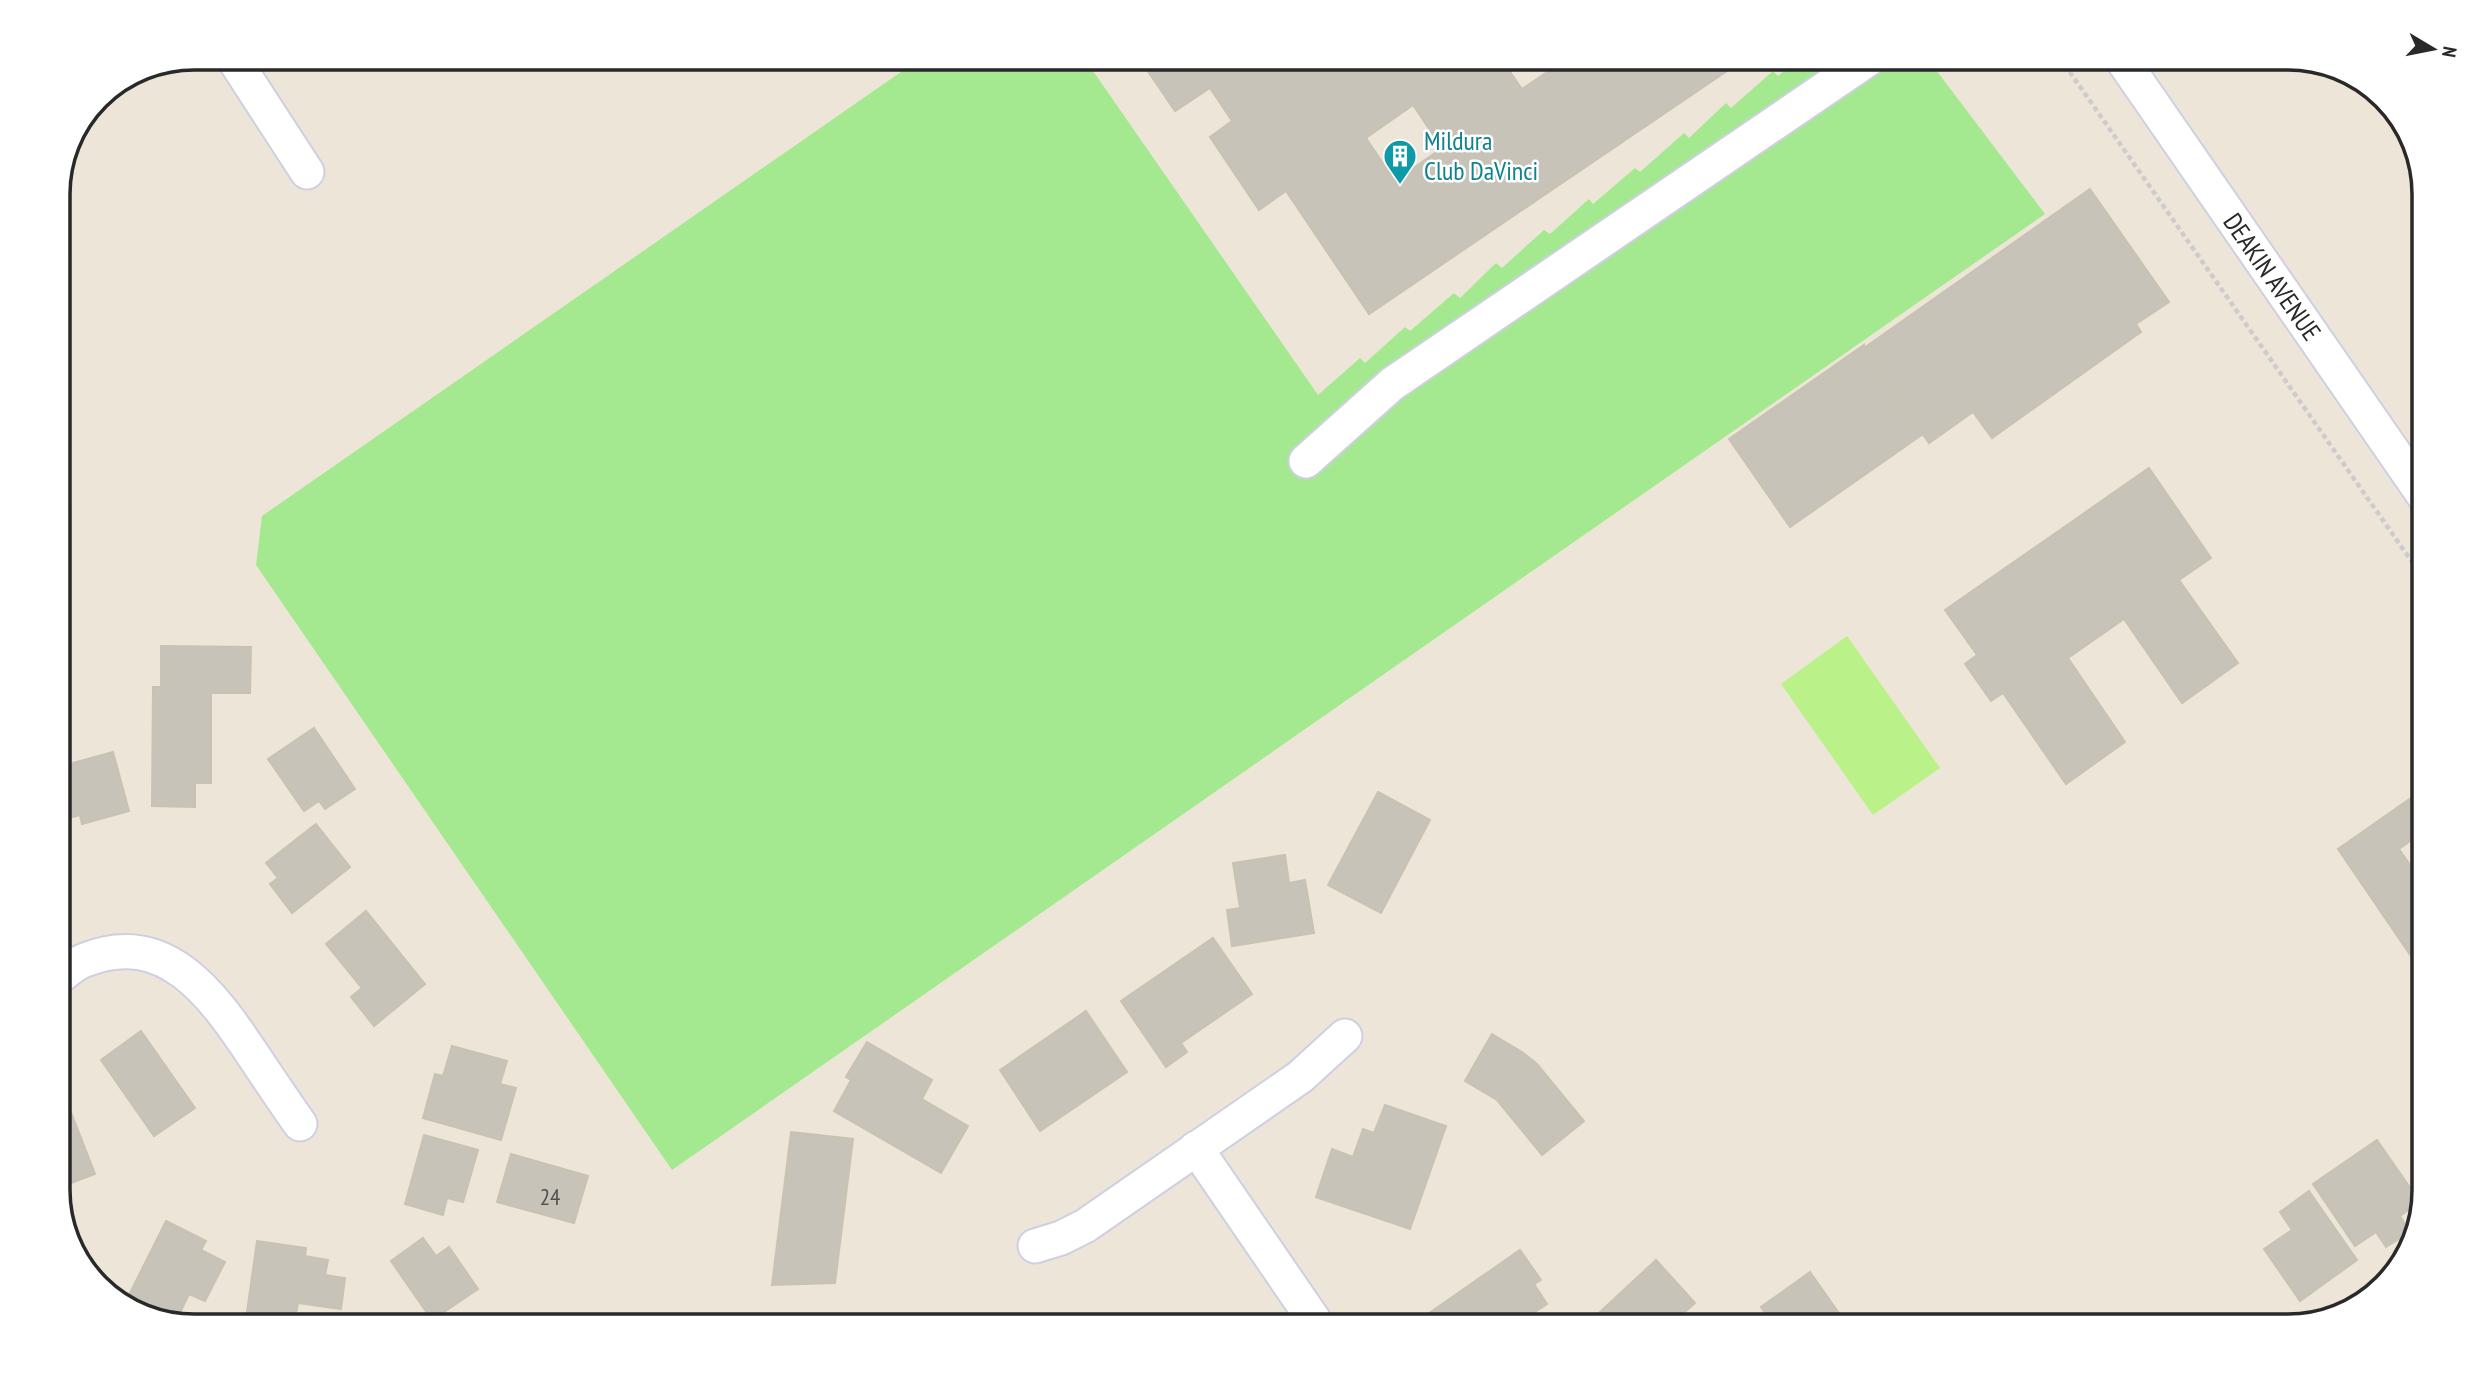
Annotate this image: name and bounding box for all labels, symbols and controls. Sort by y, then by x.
north arrow [2398,14,2468,84]
text: N [2437,45,2462,59]
place label: Mildura Club DaVinci [1424,124,1538,187]
building icon: Mildura Club DaVinci [1381,137,1419,186]
street label: DEAKIN AVENUE [2216,207,2328,347]
house number: 24 [540,1182,560,1211]

